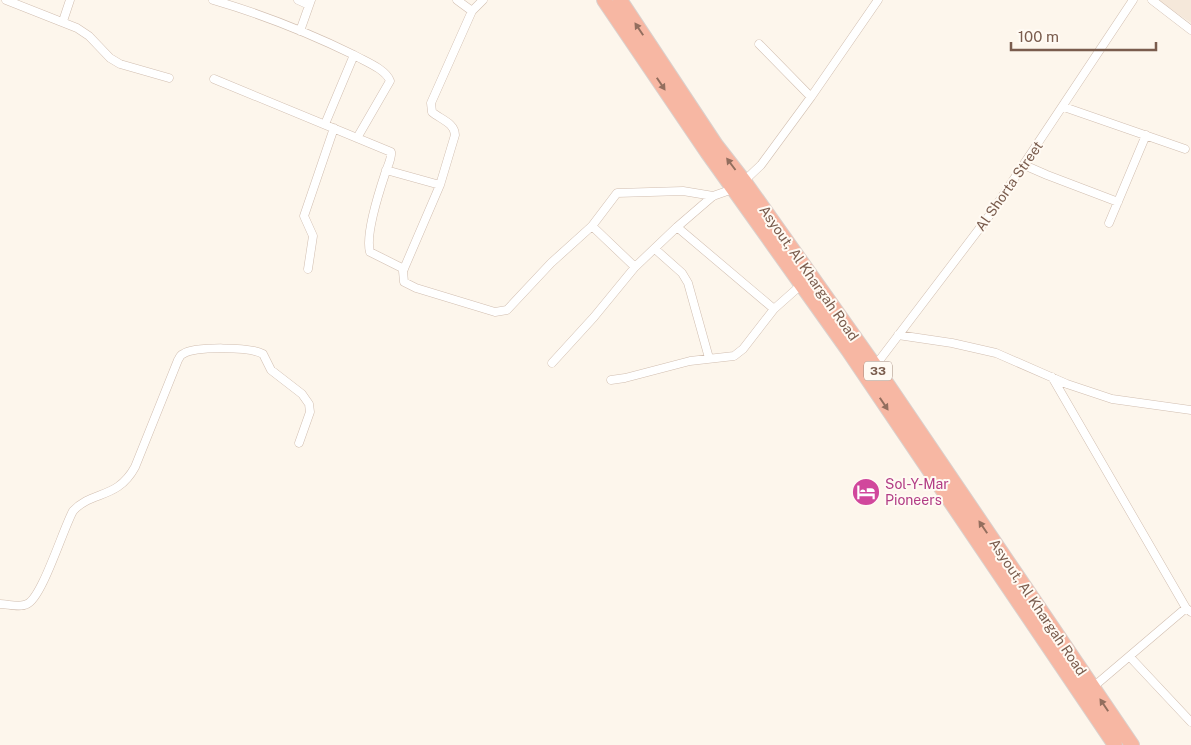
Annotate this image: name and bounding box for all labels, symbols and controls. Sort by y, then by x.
scale bar [1011,20,1156,52]
one-way arrow [635,23,644,36]
text: 100 m [1018,28,1059,45]
one-way arrow [656,77,666,91]
street label: Al Shorta Street [972,138,1046,234]
one-way arrow [725,158,736,171]
street label: Asyout, Al Khargah Road [756,202,862,344]
road number: 33 [864,362,892,381]
one-way arrow [879,397,889,411]
place label: Sol-Y-Mar Pioneers [885,476,949,508]
hotel icon: Sol-Y-Mar Pioneers [851,477,881,507]
one-way arrow [979,520,988,534]
street label: Asyout, Al Khargah Road [986,536,1090,678]
one-way arrow [1099,698,1109,712]

